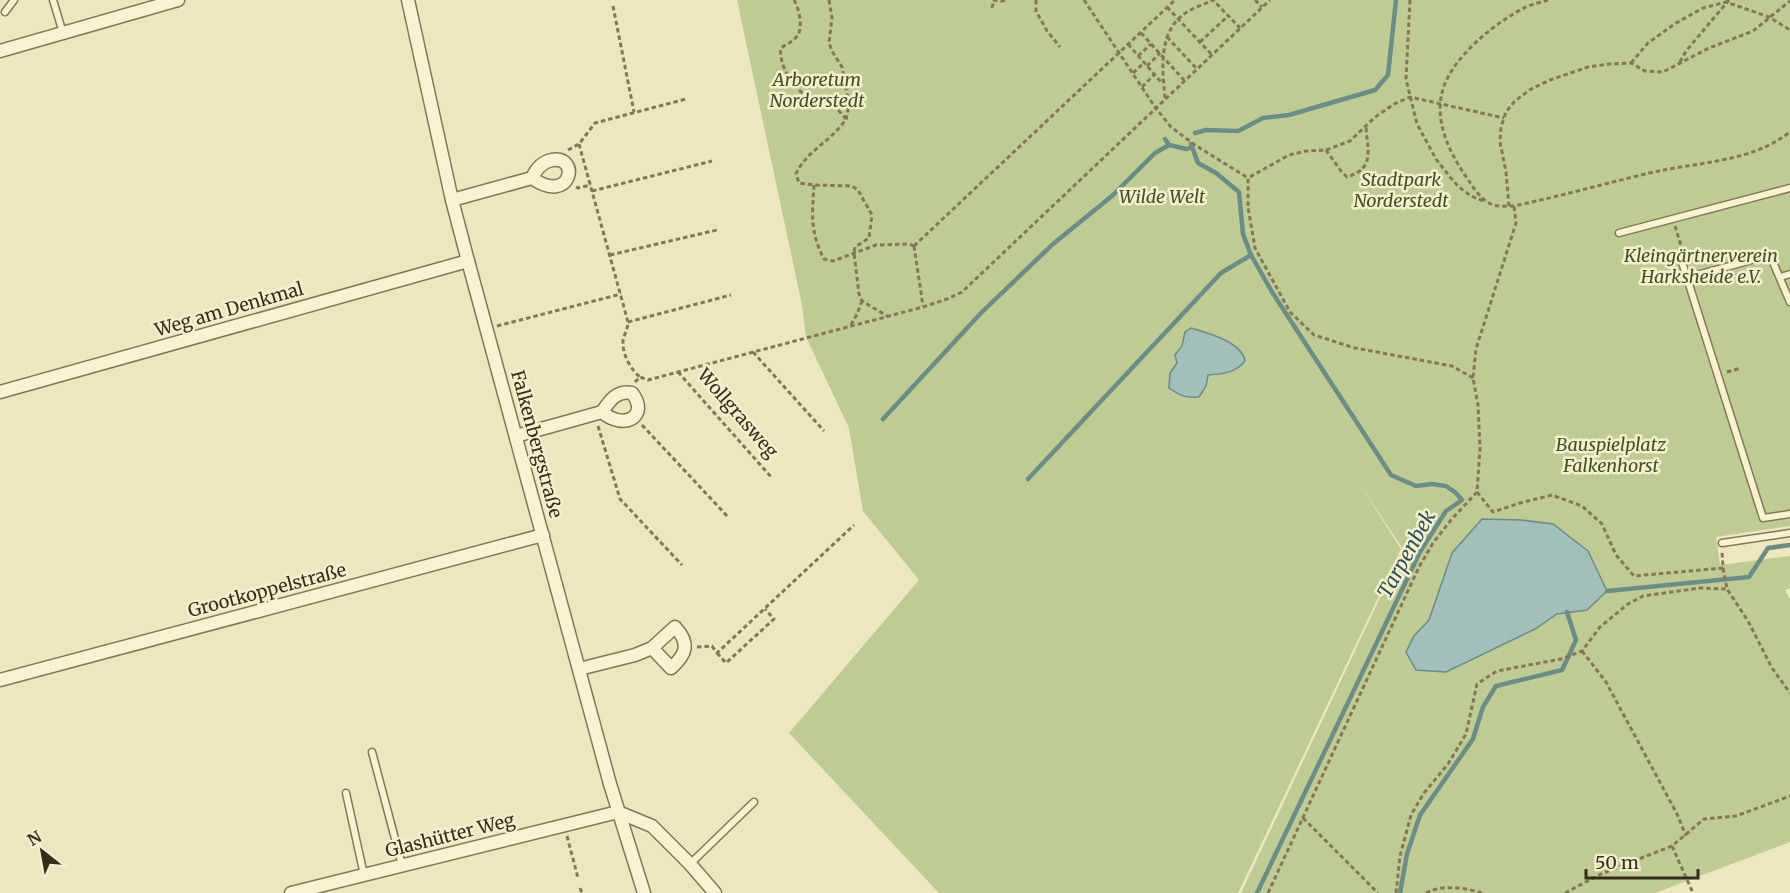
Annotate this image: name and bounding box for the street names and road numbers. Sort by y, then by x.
street label: Weg am Denkmal [151,277,306,341]
street label: Wollgrasweg [692,363,783,463]
street label: Falkenbergstraße [506,368,568,520]
street label: Grootkoppelstraße [185,558,349,622]
street label: Glashütter Weg [383,808,517,862]

